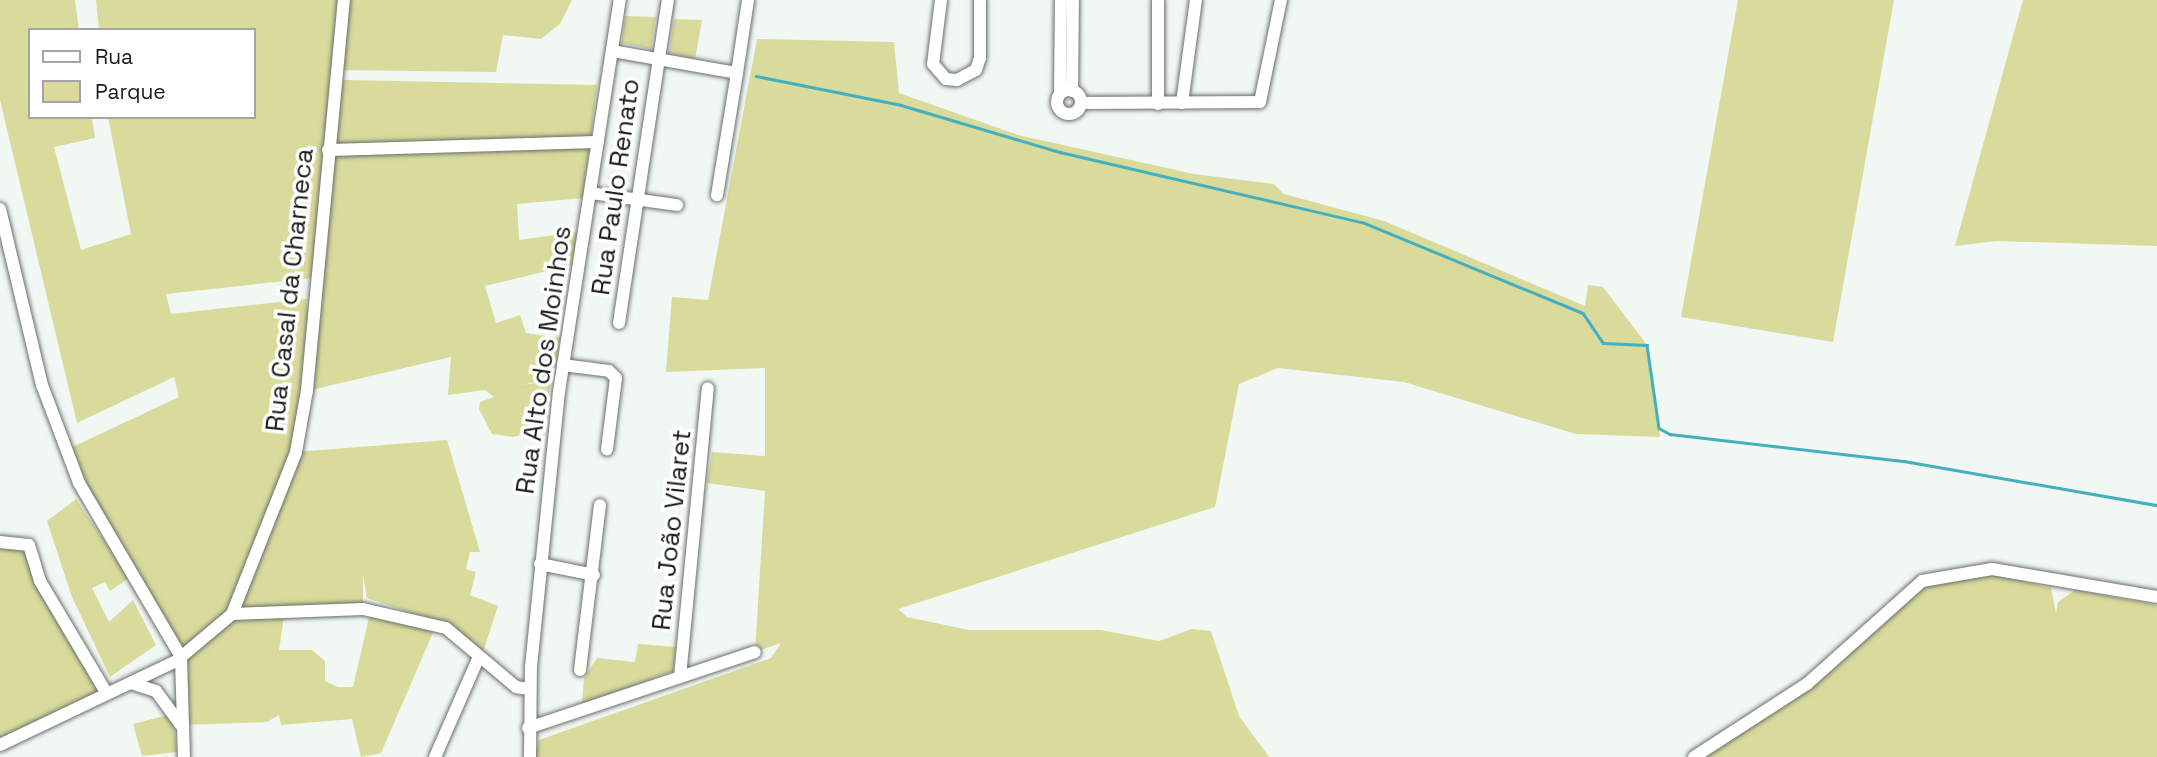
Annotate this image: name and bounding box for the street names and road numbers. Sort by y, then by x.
street label: Rua Paulo Renato [585,77,647,297]
street label: Rua Casal da Charneca [260,147,320,433]
street label: Rua Alto dos Moinhos [510,224,578,496]
street label: Rua João Vilaret [646,428,698,632]

